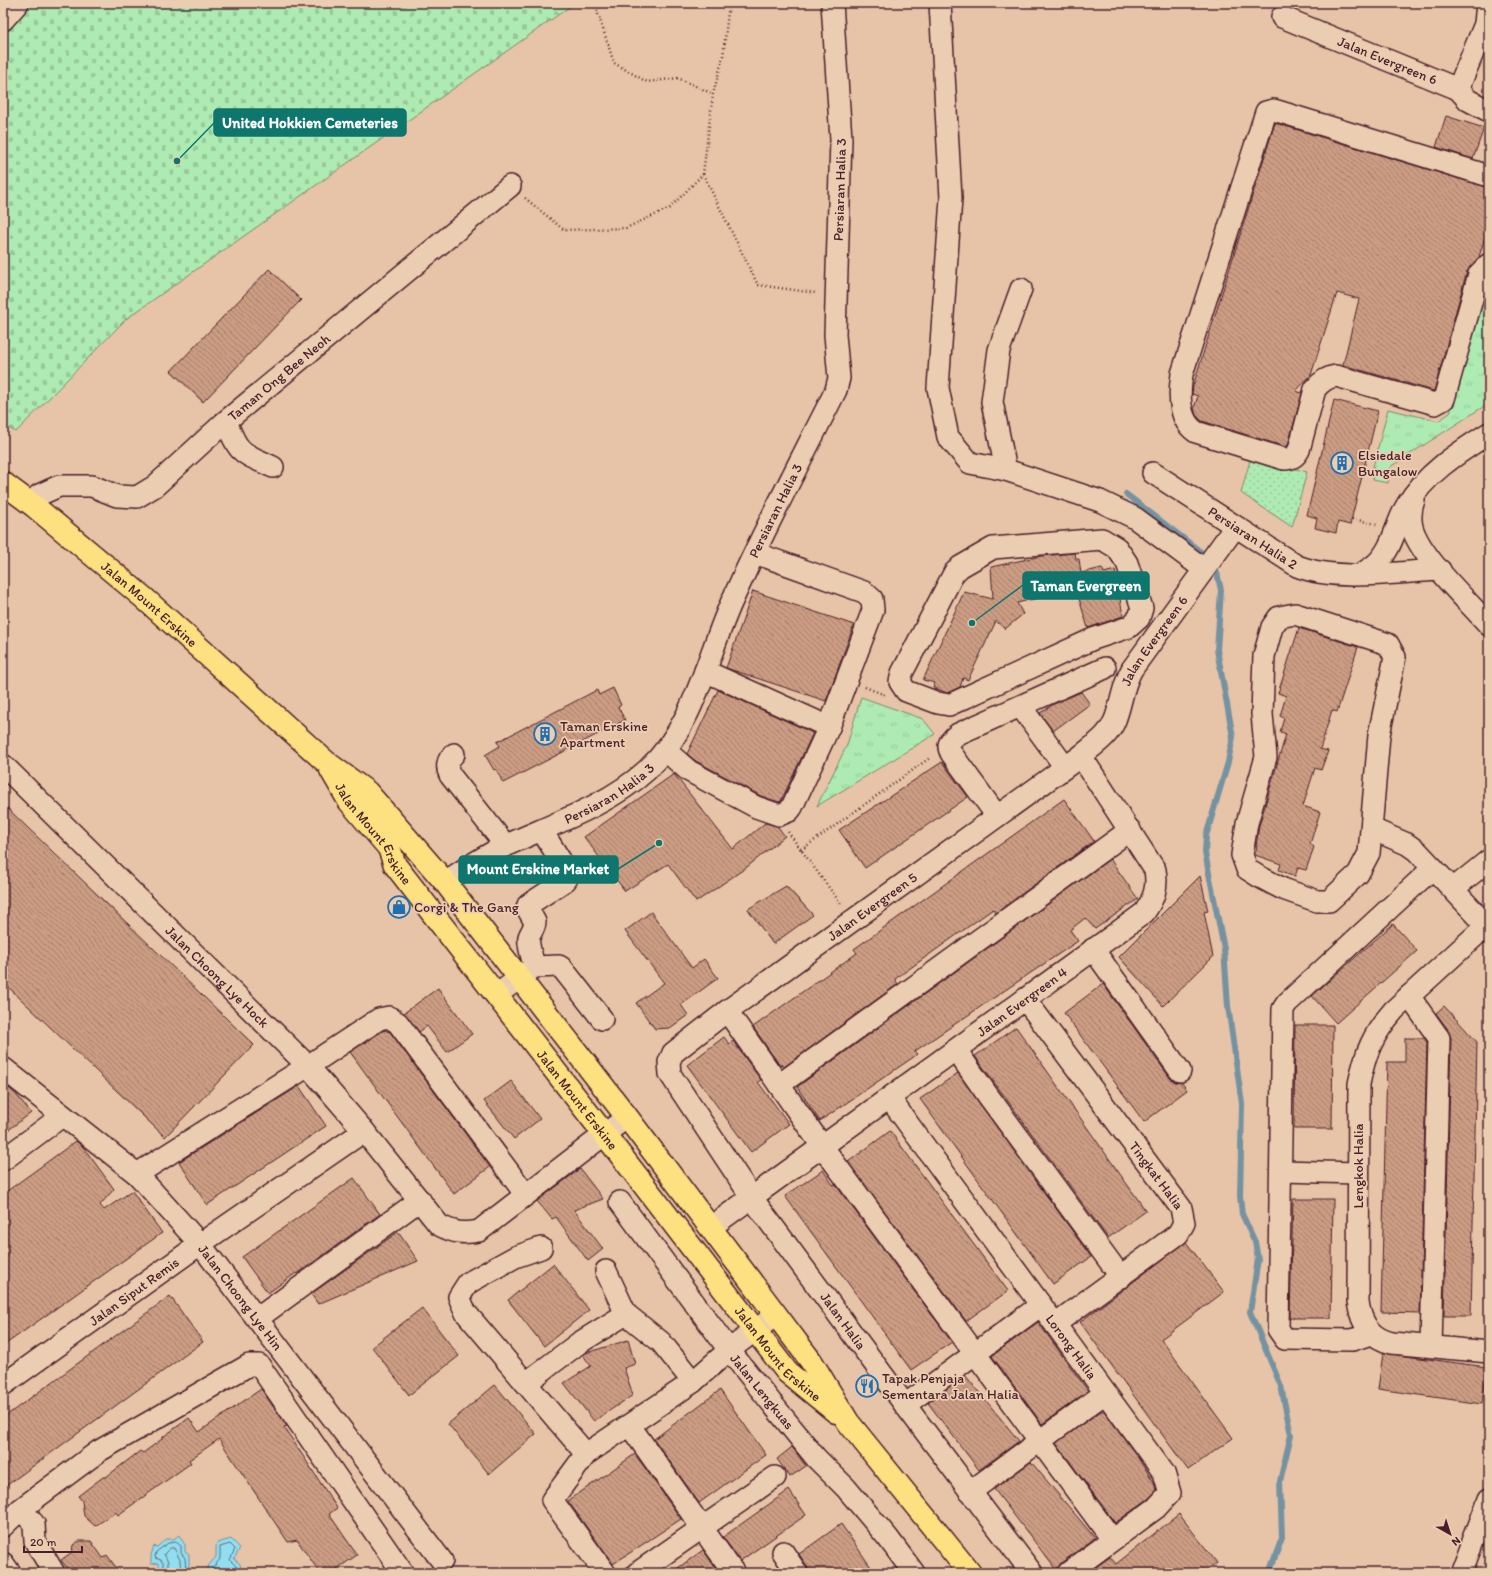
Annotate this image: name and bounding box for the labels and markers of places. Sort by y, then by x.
callout: United Hokkien Cemeteries [214,109,406,136]
place label: Elsiedale Bungalow [1358,447,1418,480]
building icon: Elsiedale Bungalow [1329,450,1355,476]
callout: Taman Evergreen [1023,572,1149,599]
place label: Taman Erskine Apartment [560,718,648,751]
building icon: Taman Erskine Apartment [532,721,558,747]
callout: Mount Erskine Market [459,856,618,883]
shop icon: Corgi & The Gang [386,894,412,920]
place label: Corgi & The Gang [414,899,520,916]
place label: Tapak Penjaja Sementara Jalan Halia [882,1370,1020,1403]
restaurant icon: Tapak Penjaja Sementara Jalan Halia [854,1373,880,1399]

